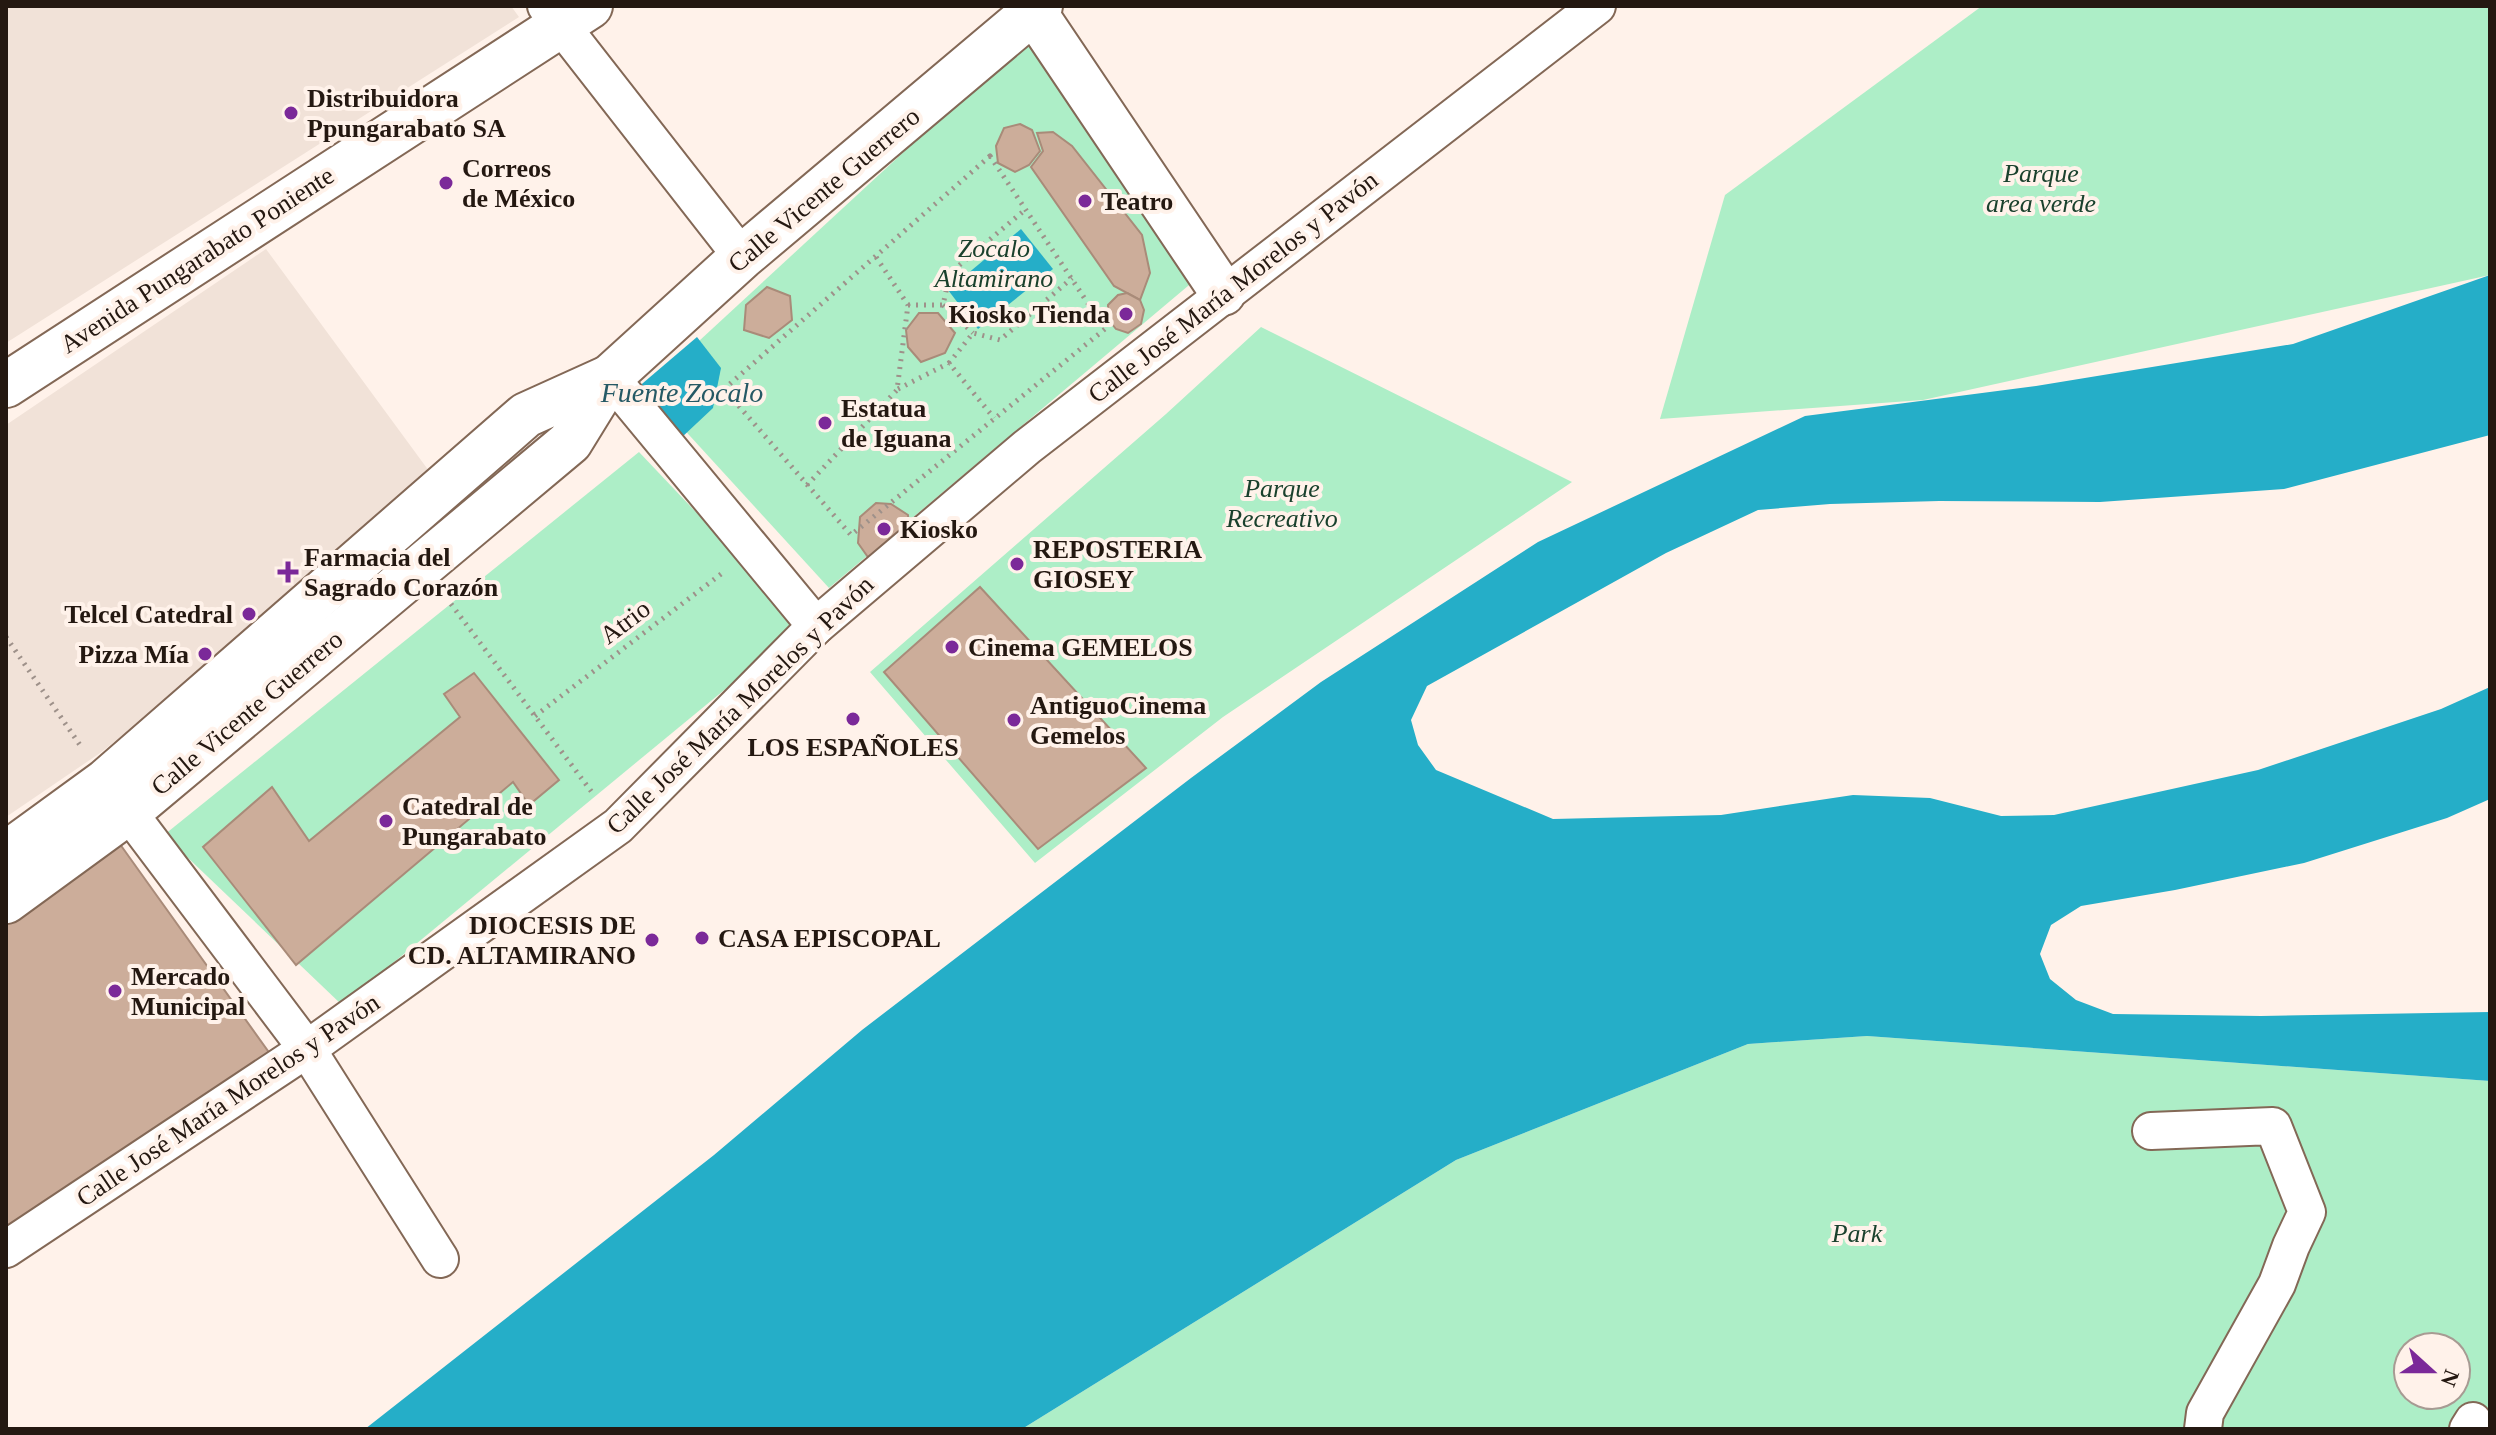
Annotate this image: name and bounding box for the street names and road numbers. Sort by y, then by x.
street label: Calle Vicente Guerrero [723,102,925,278]
street label: Avenida Pungarabato Poniente [55,161,339,359]
street label: Calle José María Morelos y Pavón [1083,165,1383,409]
street label: Calle José María Morelos y Pavón [601,570,879,840]
street label: Atrio [594,594,656,650]
street label: Calle Vicente Guerrero [146,625,348,801]
street label: Calle José María Morelos y Pavón [71,988,385,1212]

